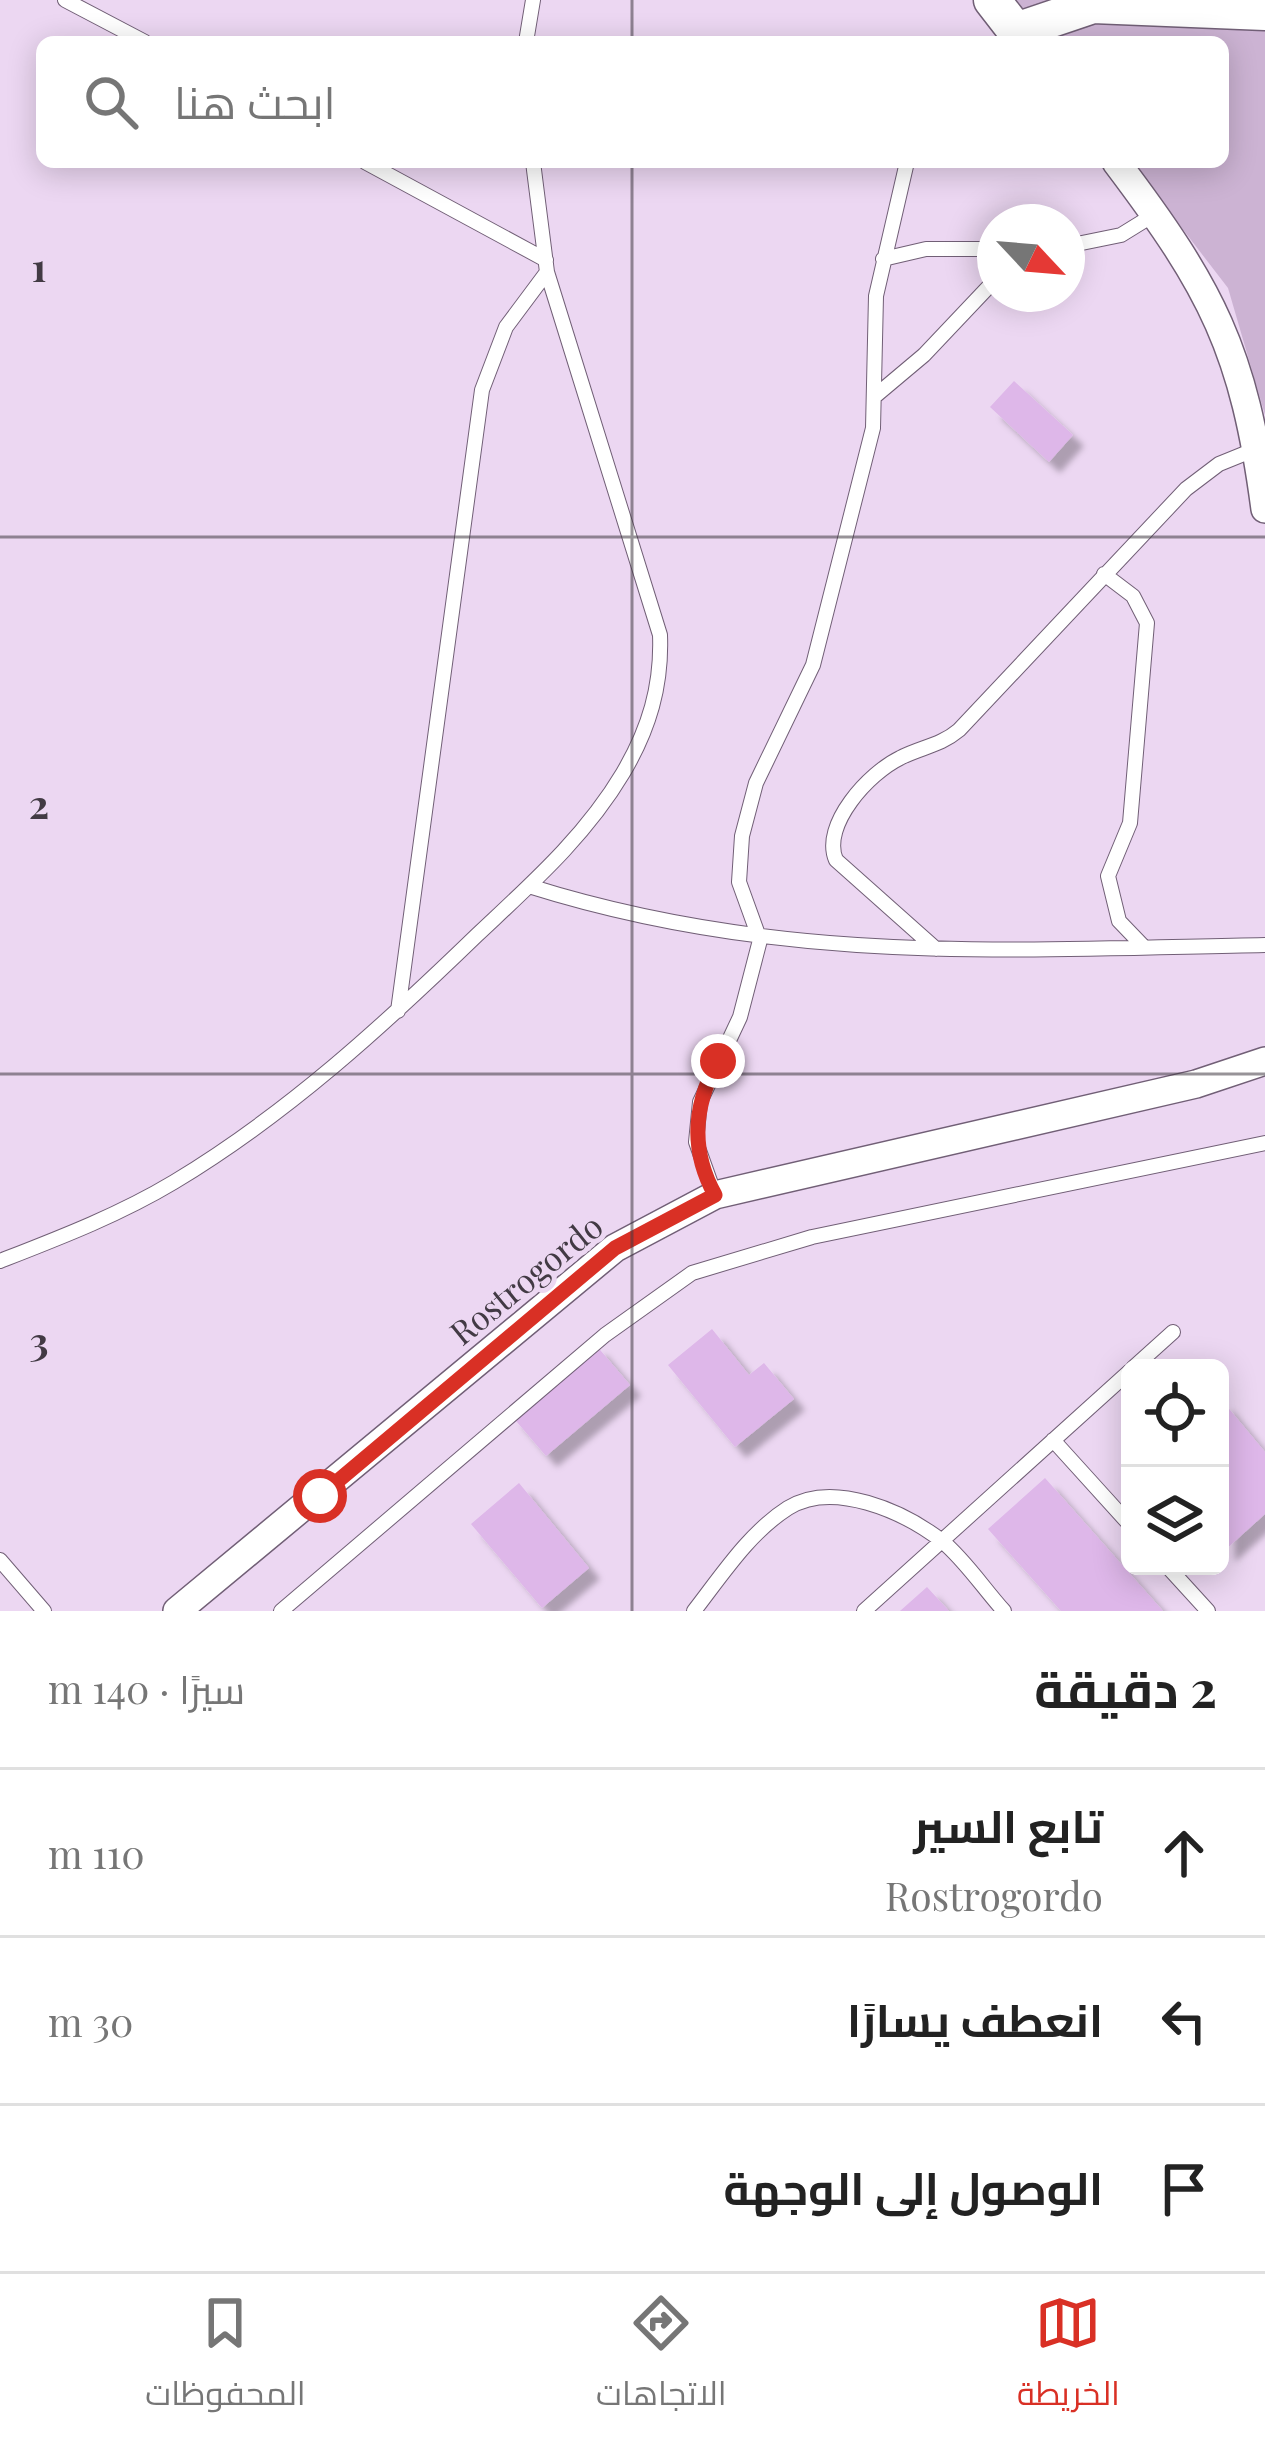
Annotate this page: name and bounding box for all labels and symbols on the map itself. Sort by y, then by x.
north arrow [977,204,1085,312]
text: 1 [32,240,46,292]
text: 2 [29,777,49,829]
route end [691,1034,745,1088]
street label: Rostrogordo [439,1203,611,1353]
text: 3 [29,1314,49,1366]
route start [293,1469,347,1523]

